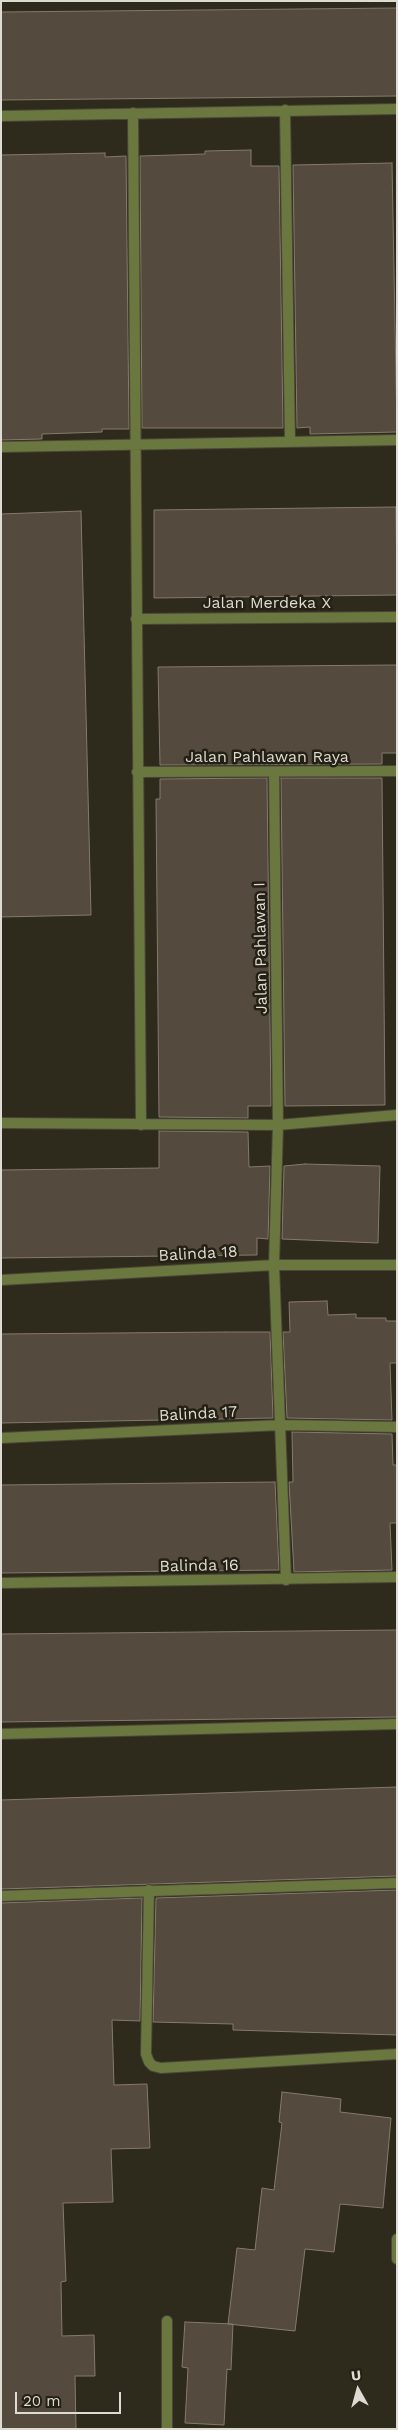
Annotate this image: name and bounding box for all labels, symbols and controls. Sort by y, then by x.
street label: Jalan Merdeka X [203,593,331,613]
street label: Jalan Pahlawan Raya [185,747,349,767]
street label: Jalan Pahlawan I [250,882,272,1014]
street label: Balinda 18 [158,1242,238,1266]
street label: Balinda 17 [158,1402,238,1426]
street label: Balinda 16 [159,1556,239,1576]
north arrow [333,2365,383,2415]
text: U [350,2367,362,2384]
scale bar [18,2382,124,2414]
text: 20 m [23,2392,61,2410]

